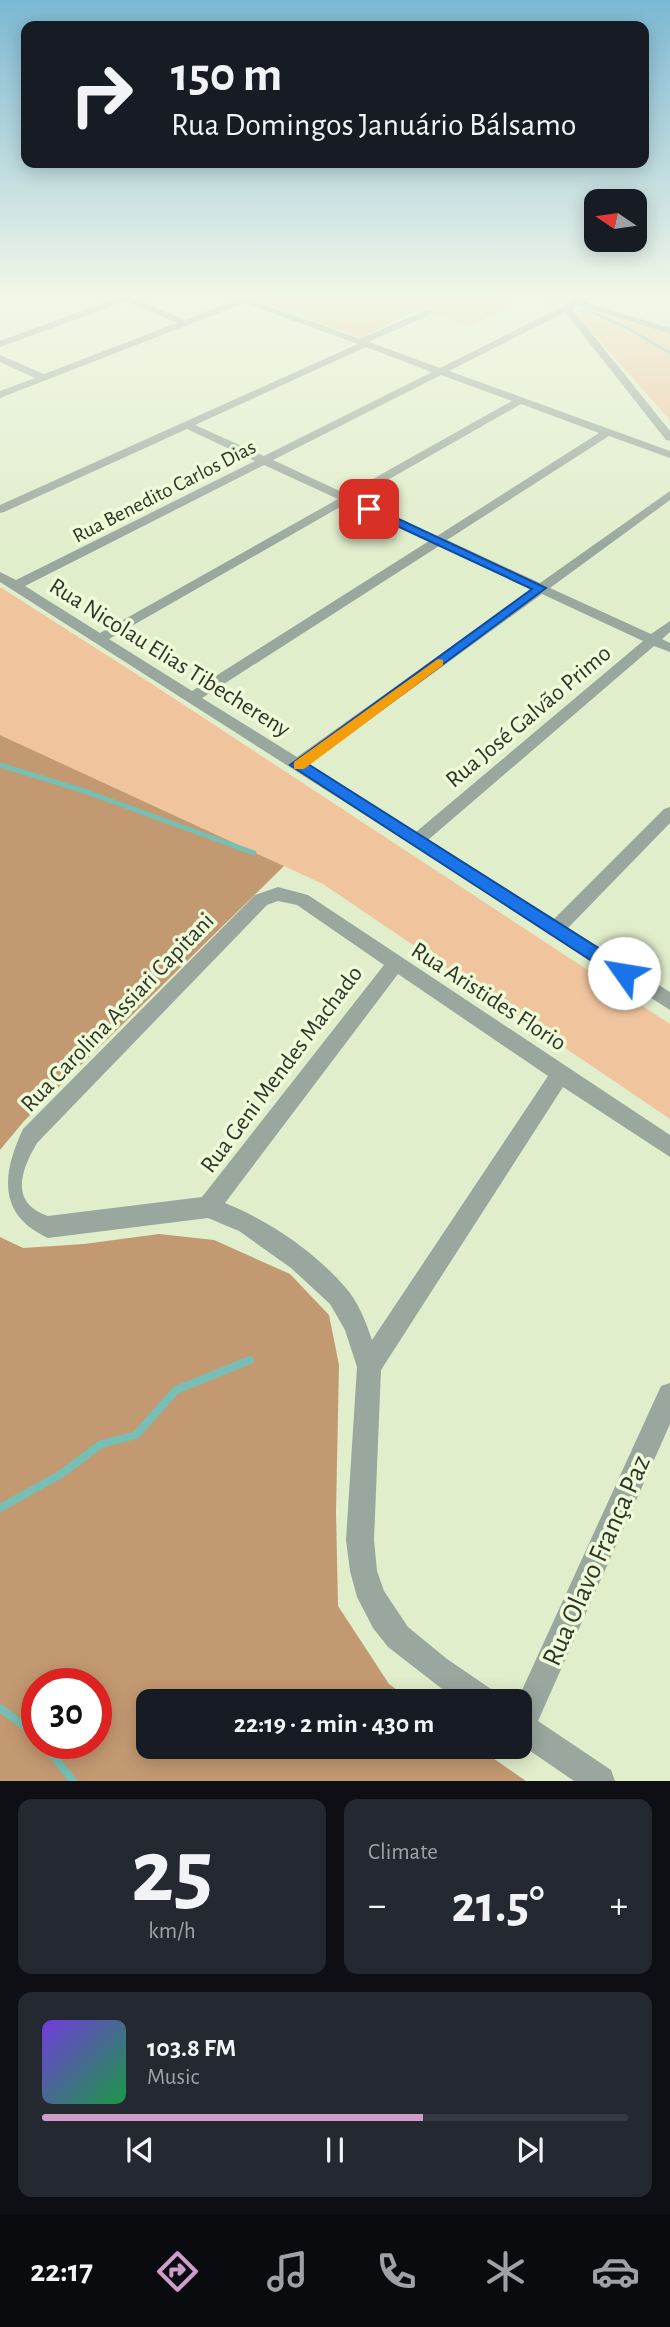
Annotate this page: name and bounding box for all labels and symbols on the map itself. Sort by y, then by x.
north arrow [584,189,648,252]
street label: Rua Benedito Carlos Dias [69,436,259,547]
pin [339,479,399,539]
street label: Rua Nicolau Elias Tibechereny [45,574,294,742]
street label: Rua José Galvão Primo [442,641,616,793]
street label: Rua Carolina Assiari Capitani [17,909,219,1117]
position arrow [587,936,661,1010]
street label: Rua Aristides Florio [407,938,570,1056]
street label: Rua Geni Mendes Machado [196,962,367,1178]
street label: Rua Olavo França Paz [538,1451,656,1670]
speed limit sign: 30 [21,1668,112,1759]

